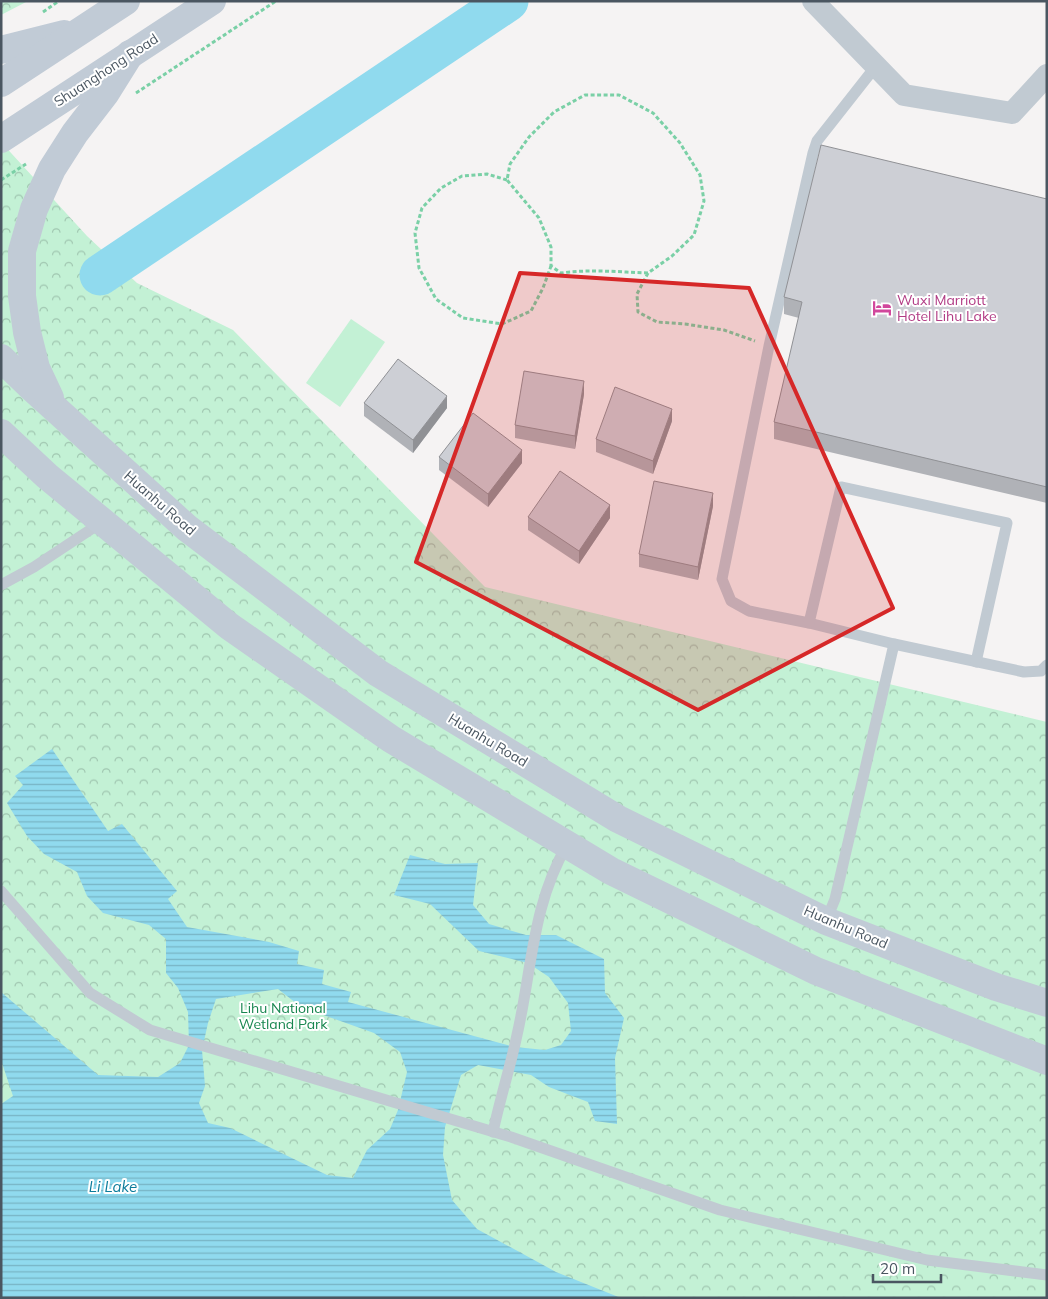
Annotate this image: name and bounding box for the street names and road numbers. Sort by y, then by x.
street label: Shuanghong Road [50,30,162,110]
street label: Huanhu Road [120,467,200,539]
street label: Huanhu Road [445,709,531,771]
street label: Huanhu Road [801,901,891,953]

